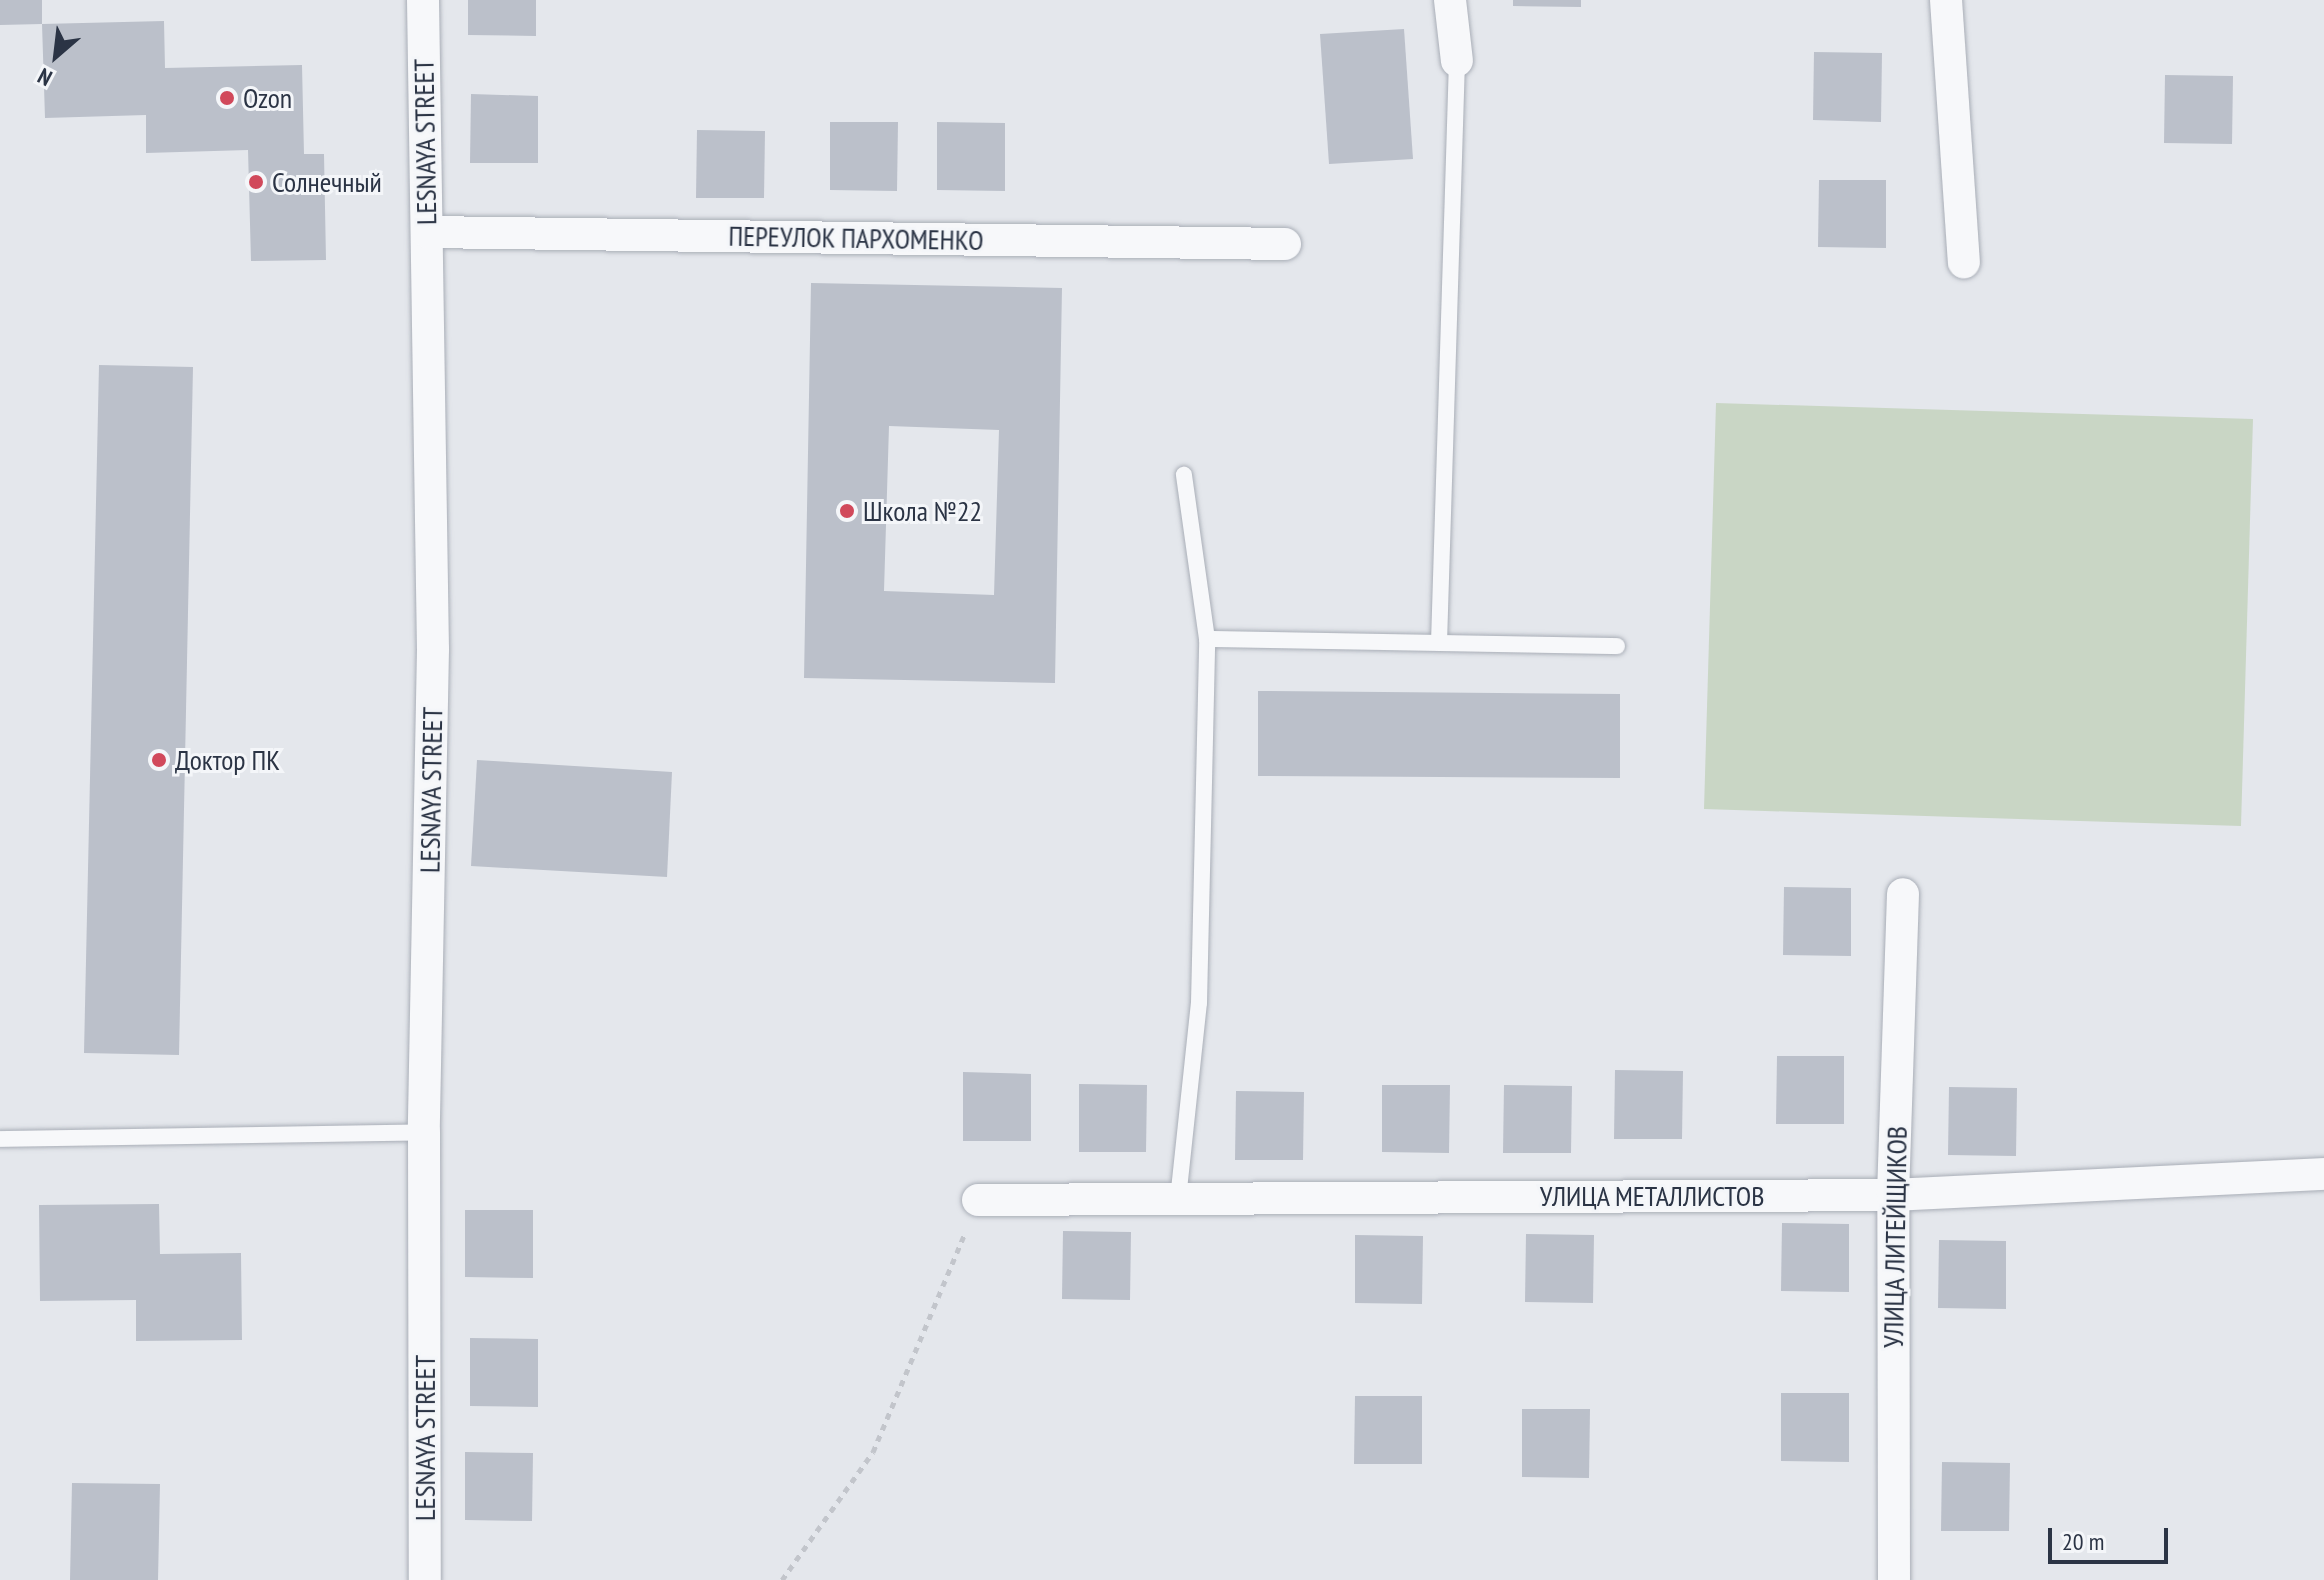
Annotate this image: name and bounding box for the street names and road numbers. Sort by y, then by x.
street label: LESNAYA STREET [407,58,443,226]
street label: ПЕРЕУЛОК ПАРХОМЕНКО [728,219,984,257]
street label: LESNAYA STREET [413,706,449,874]
street label: УЛИЦА ЛИТЕЙЩИКОВ [1876,1125,1914,1349]
street label: УЛИЦА МЕТАЛЛИСТОВ [1539,1179,1765,1213]
street label: LESNAYA STREET [408,1354,442,1522]

